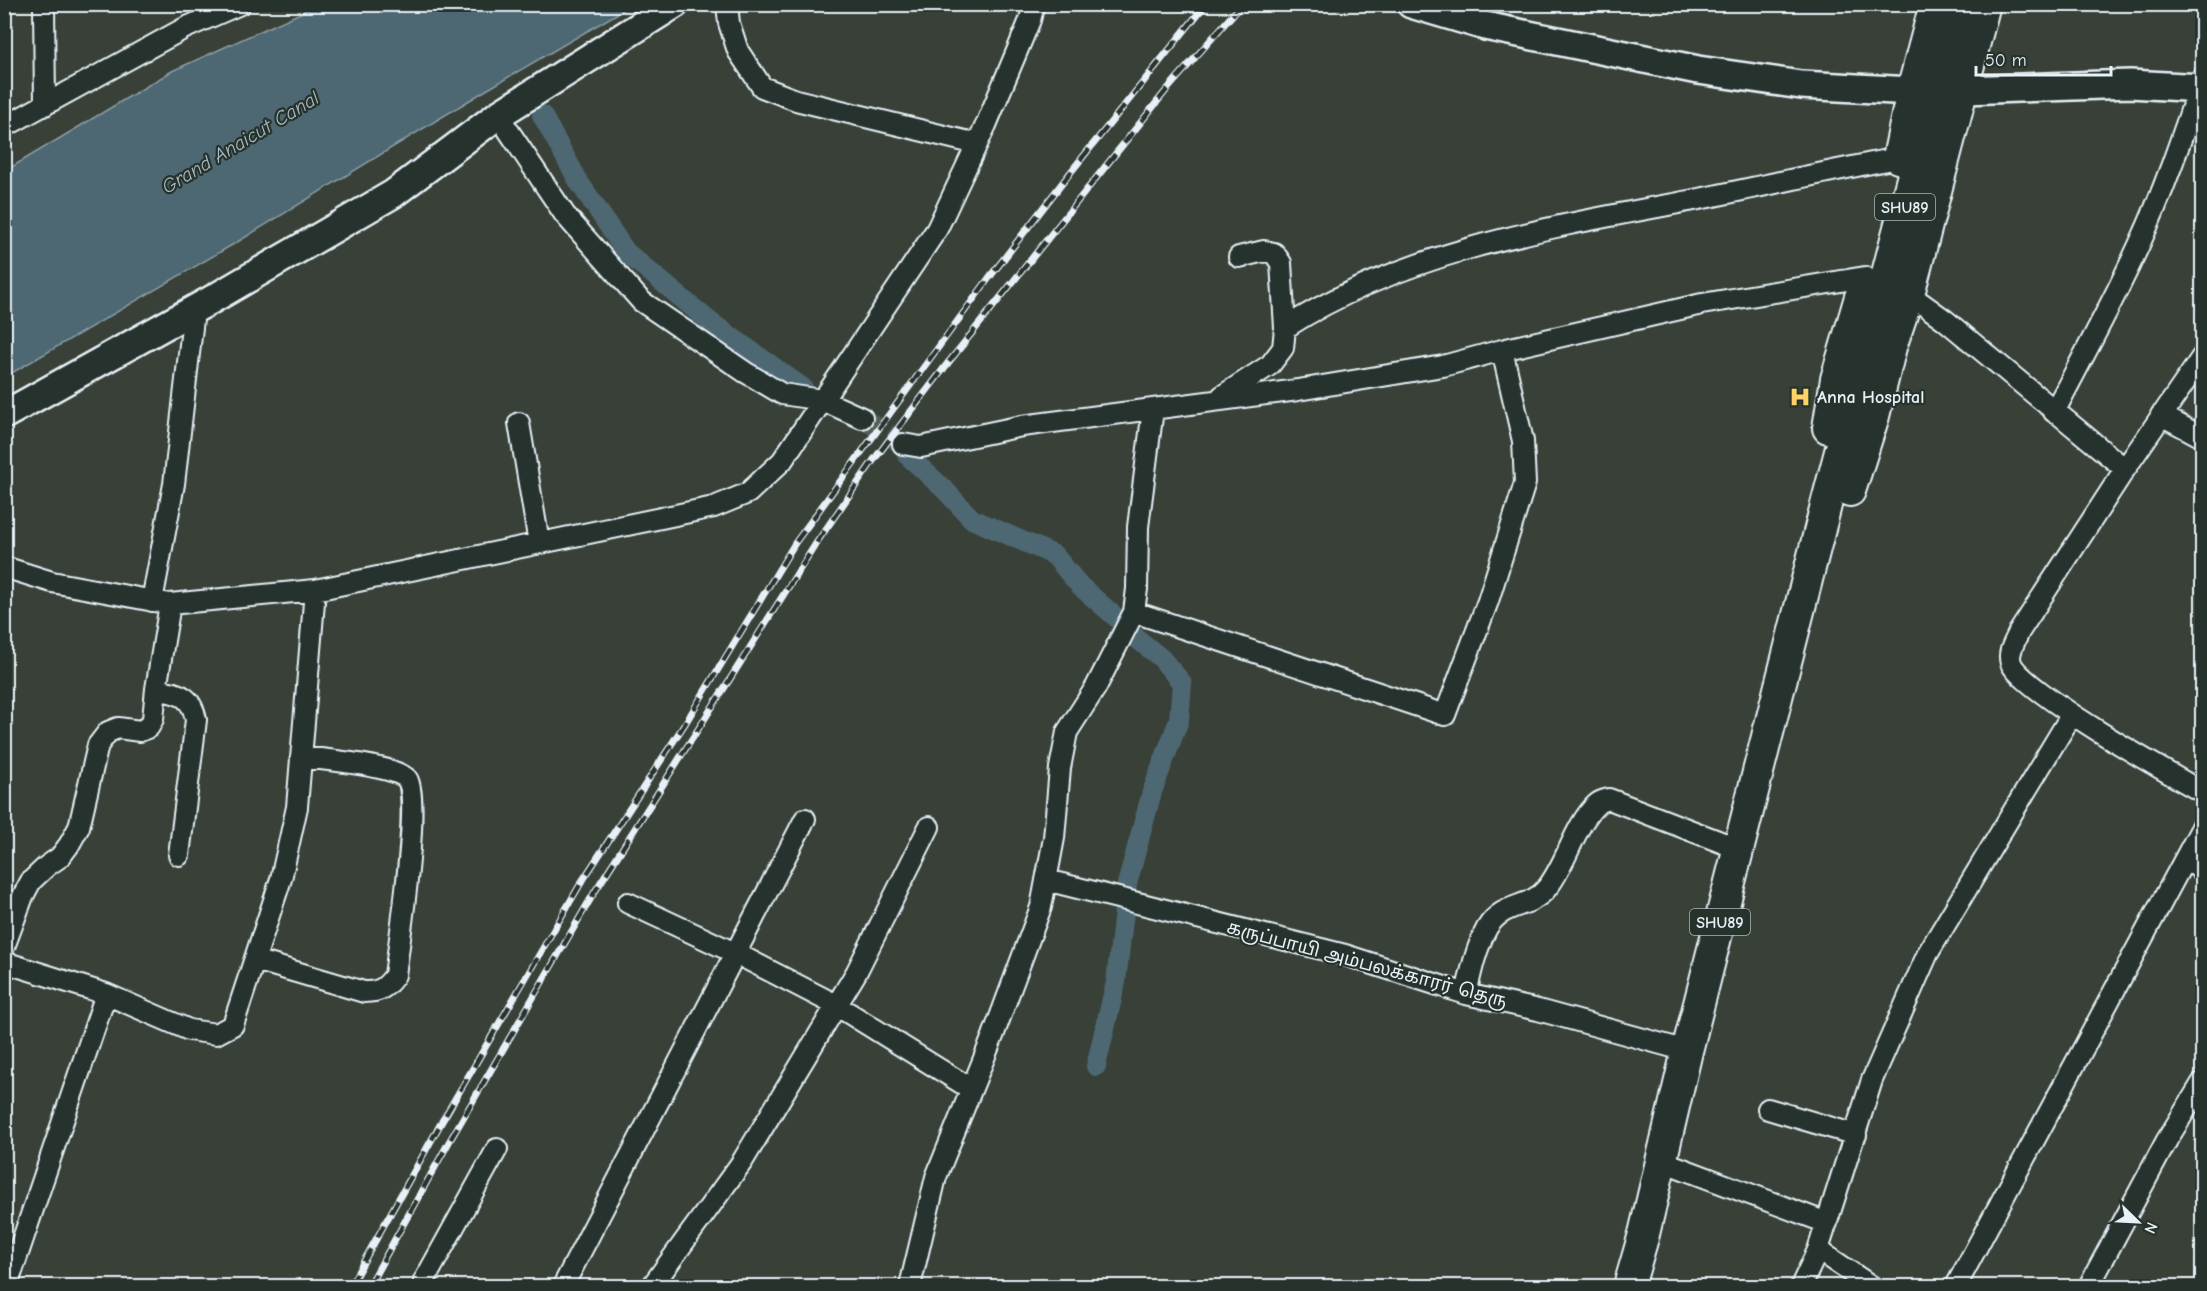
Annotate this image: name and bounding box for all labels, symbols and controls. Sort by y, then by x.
scale bar [1976,39,2111,77]
text: 50 m [1985,50,2027,71]
water label: Grand Anaicut Canal [157,86,324,198]
road number: SHU89 [1875,194,1935,220]
hospital icon: Anna Hospital [1788,385,1812,409]
place label: Anna Hospital [1817,387,1924,408]
road number: SHU89 [1690,909,1750,935]
street label: கருப்பாயி அம்பலக்காரர் தெரு [1224,917,1509,1013]
north arrow [2108,1192,2168,1252]
text: N [2140,1219,2161,1236]

